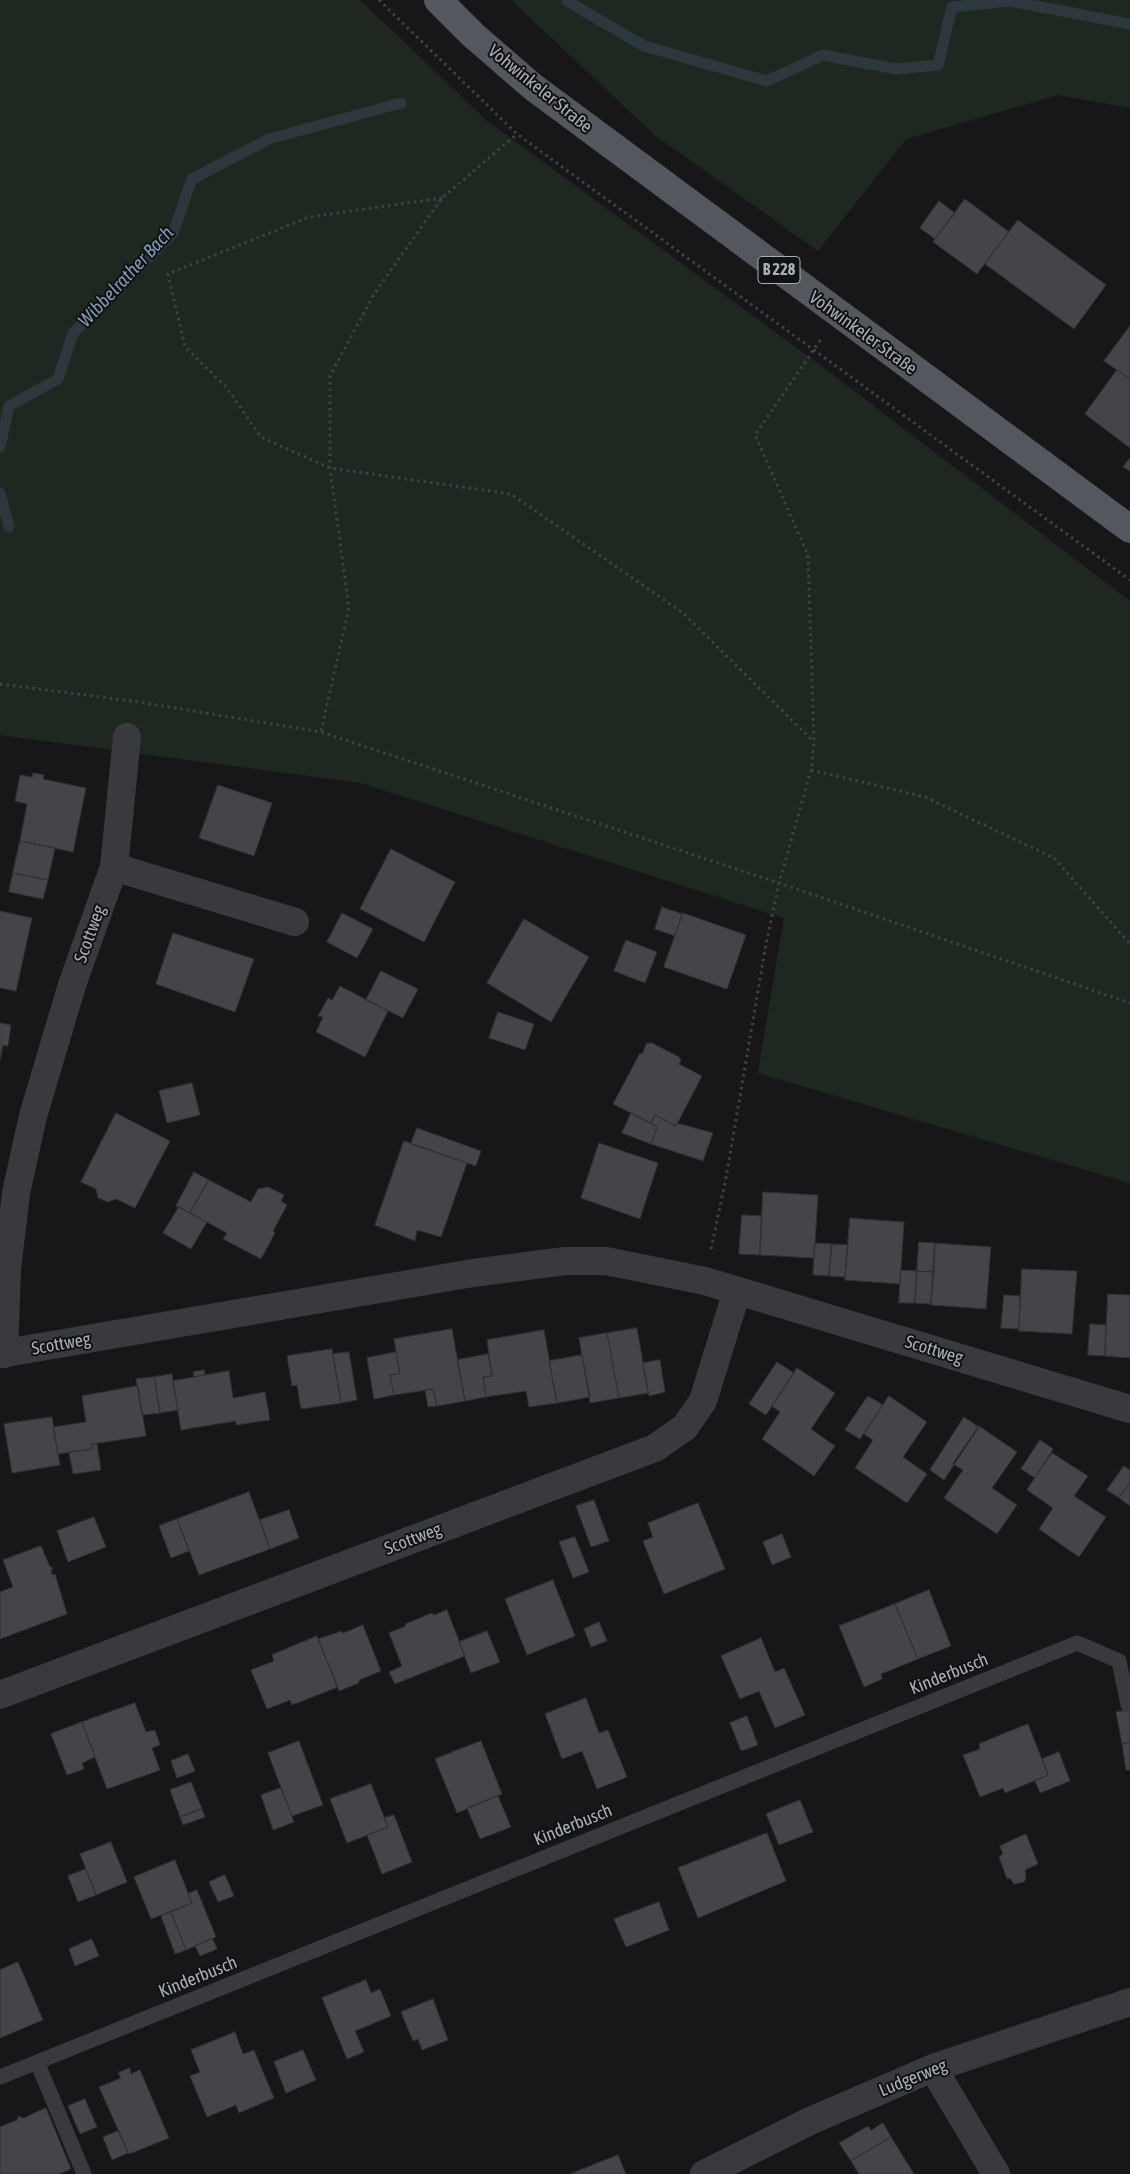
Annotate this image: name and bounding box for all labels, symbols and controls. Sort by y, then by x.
street label: Vohwinkeler Straße [483,40,597,138]
water label: Wibbelrather Bach [74,222,178,332]
road number: B 228 [758,256,800,284]
street label: Vohwinkeler Straße [805,287,921,379]
street label: Scottweg [70,902,110,966]
street label: Scottweg [30,1328,92,1360]
street label: Scottweg [902,1331,966,1369]
street label: Scottweg [381,1518,445,1560]
street label: Kinderbusch [907,1649,991,1699]
street label: Kinderbusch [531,1800,615,1850]
street label: Kinderbusch [156,1952,240,2002]
street label: Ludgerweg [876,2055,950,2101]

